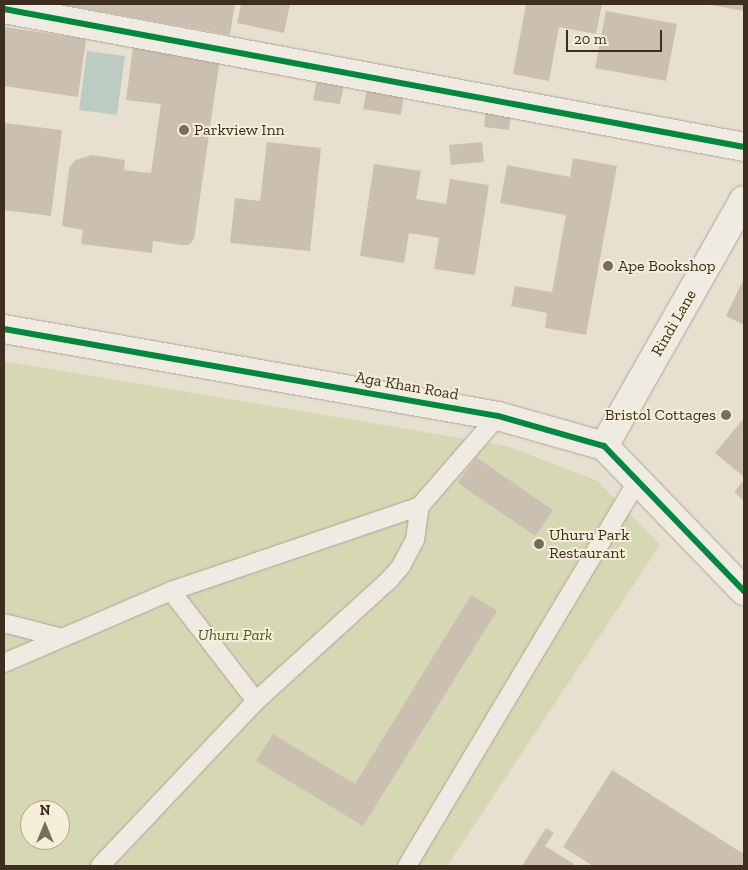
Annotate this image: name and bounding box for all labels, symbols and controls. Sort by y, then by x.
scale bar [568,20,664,52]
text: 20 m [574,30,607,48]
place label: Parkview Inn [194,120,285,140]
marker: Parkview Inn [178,124,190,136]
place label: Ape Bookshop [618,256,716,276]
marker: Ape Bookshop [602,260,614,272]
street label: Rindi Lane [647,286,701,360]
street label: Aga Khan Road [354,367,460,405]
place label: Bristol Cottages [605,405,716,425]
marker: Bristol Cottages [720,409,732,421]
place label: Uhuru Park Restaurant [549,525,630,563]
marker: Uhuru Park Restaurant [533,538,545,550]
park label: Uhuru Park [198,625,272,645]
north arrow [20,800,70,850]
text: N [40,802,50,819]

